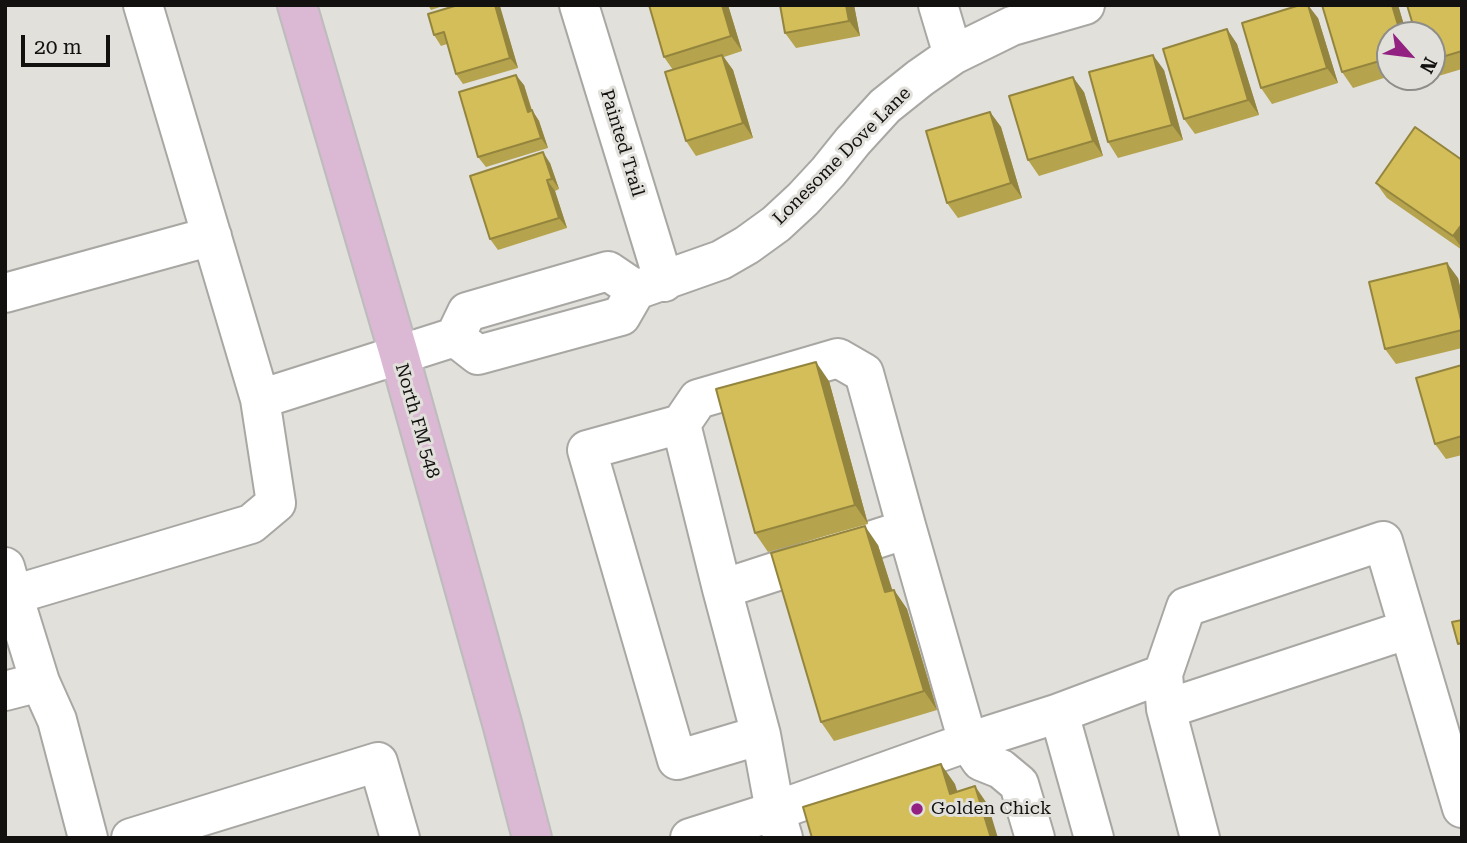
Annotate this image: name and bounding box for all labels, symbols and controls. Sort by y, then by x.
scale bar [24,21,114,65]
north arrow [1376,21,1446,91]
text: 20 m [34,35,82,59]
text: N [1415,53,1442,77]
street label: Lonesome Dove Lane [769,83,915,229]
street label: Painted Trail [595,87,649,199]
street label: North FM 548 [390,361,444,481]
place label: Golden Chick [931,798,1051,820]
marker: Golden Chick [909,801,925,817]

